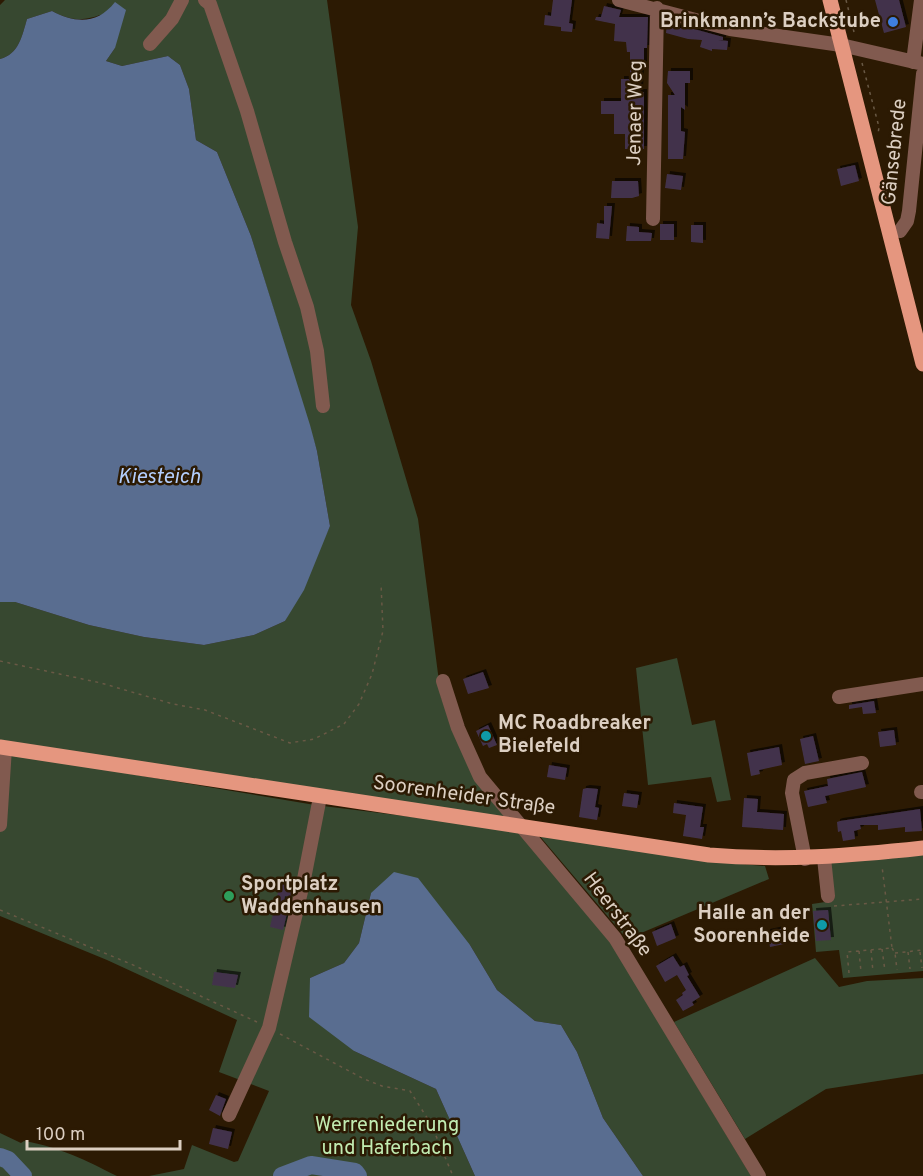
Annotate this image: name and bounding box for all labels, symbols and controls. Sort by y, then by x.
place label: Brinkmann’s Backstube [660,9,881,35]
marker: Brinkmann’s Backstube [886,15,900,29]
street label: Jenaer Weg [622,60,650,166]
street label: Gänsebrede [876,97,914,207]
water label: Kiesteich [118,464,201,491]
place label: MC Roadbreaker Bielefeld [498,711,652,760]
marker: MC Roadbreaker Bielefeld [479,729,493,743]
street label: Soorenheider Straße [371,770,557,822]
street label: Heerstraße [577,868,657,962]
place label: Sportplatz Waddenhausen [241,872,382,921]
marker: Sportplatz Waddenhausen [222,889,236,903]
place label: Halle an der Soorenheide [693,901,811,950]
marker: Halle an der Soorenheide [815,918,829,932]
scale bar [27,1113,180,1151]
park label: Werreniederung und Haferbach [315,1113,459,1162]
text: 100 m [36,1124,85,1147]

